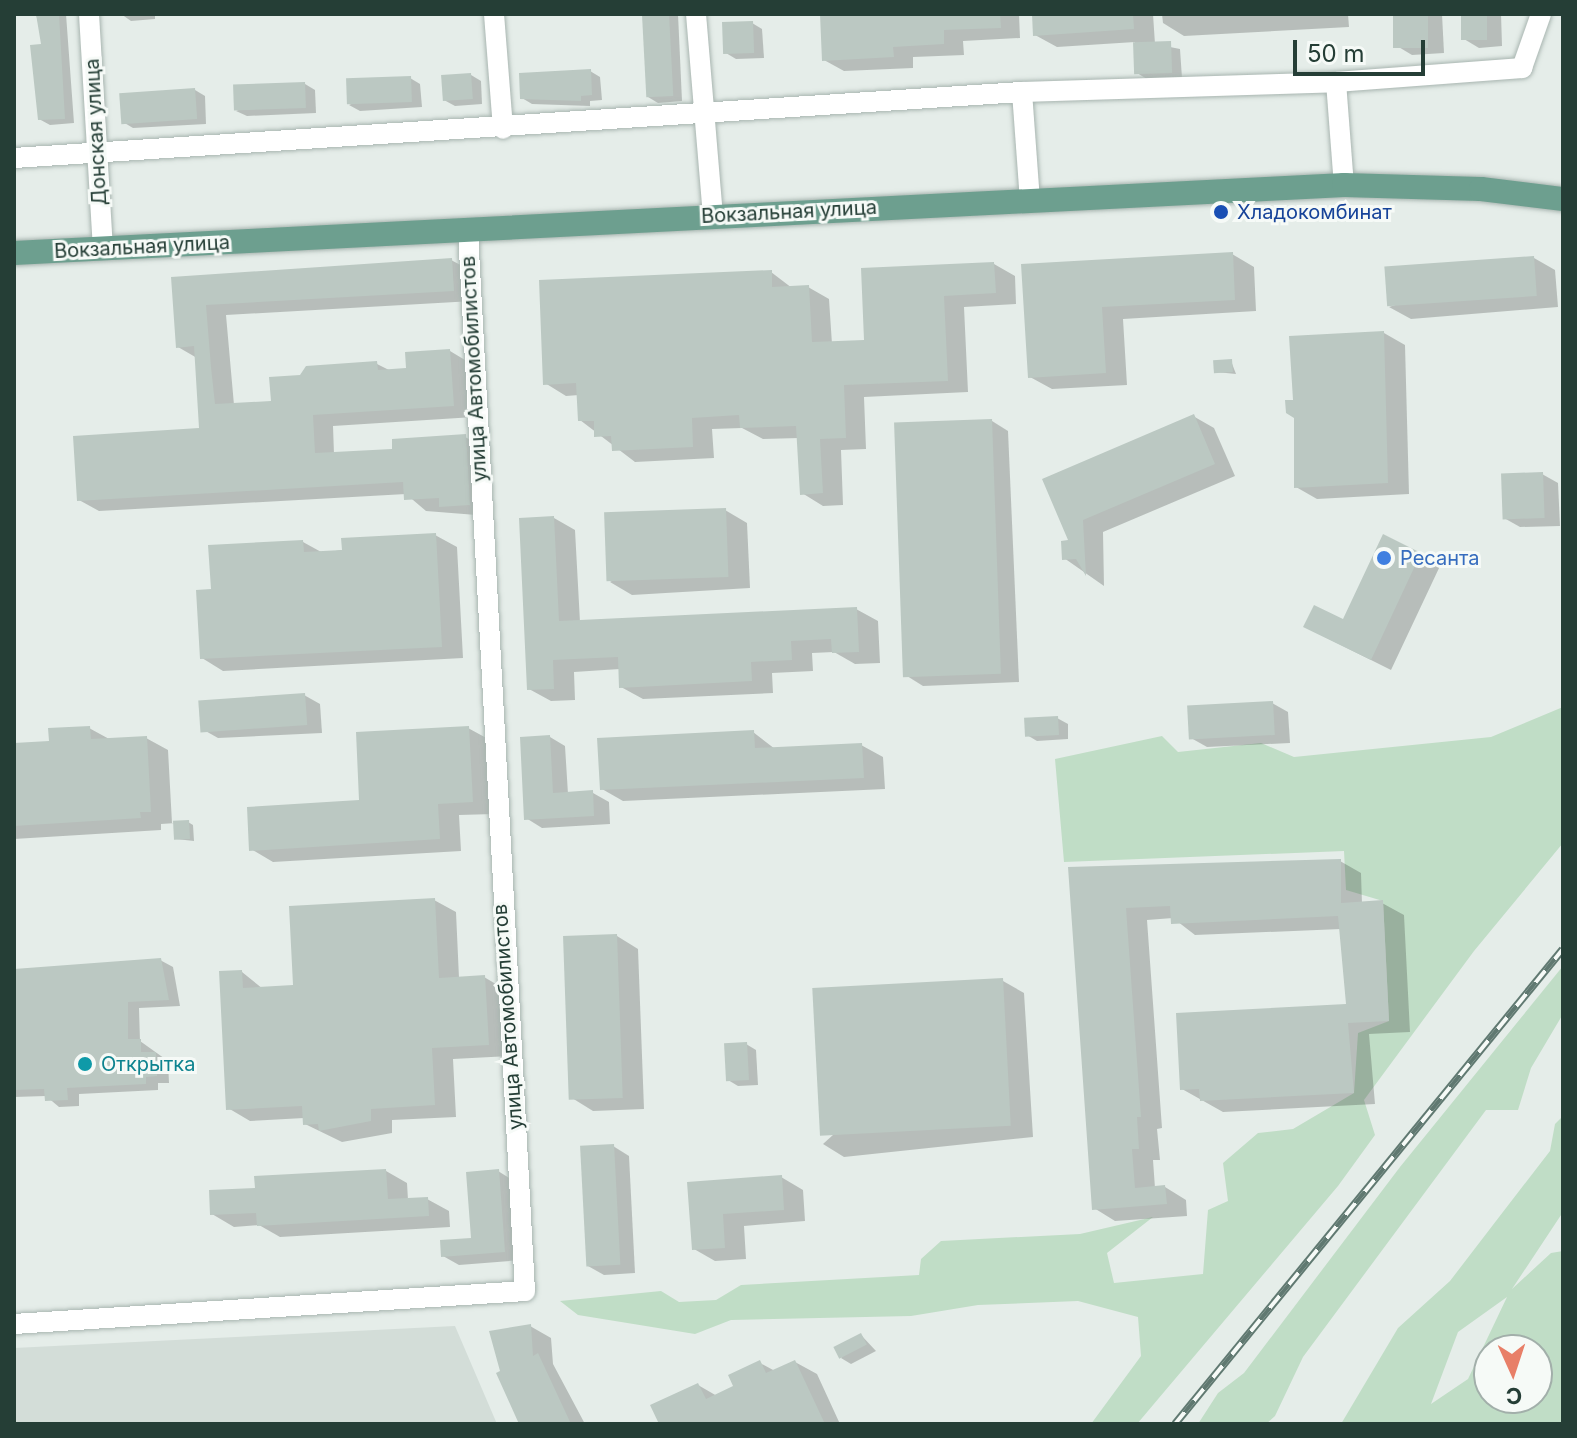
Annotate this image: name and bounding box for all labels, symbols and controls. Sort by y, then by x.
scale bar [1297,24,1429,74]
text: 50 m [1307,39,1365,68]
street label: Донская улица [80,58,112,206]
street label: Вокзальная улица [701,195,877,229]
place label: Хладокомбинат [1237,200,1392,224]
marker: Хладокомбинат [1212,203,1230,221]
street label: Вокзальная улица [54,230,230,264]
street label: улица Автомобилистов [456,255,492,483]
place label: Ресанта [1400,546,1480,570]
marker: Ресанта [1375,549,1393,567]
street label: улица Автомобилистов [488,903,528,1131]
place label: Открытка [101,1052,195,1076]
marker: Открытка [76,1055,94,1073]
north arrow [1473,1334,1553,1414]
text: С [1505,1383,1523,1409]

